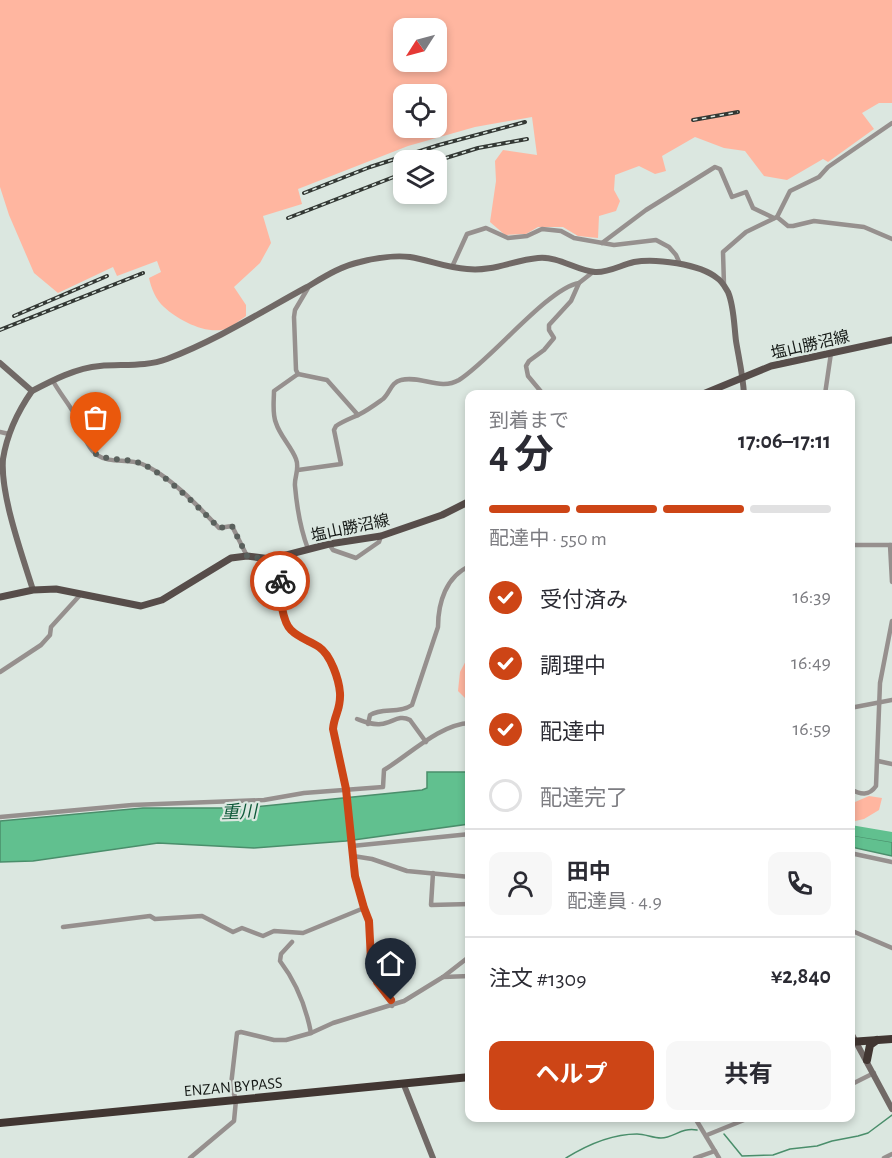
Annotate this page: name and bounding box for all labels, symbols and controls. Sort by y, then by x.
north arrow [393,18,447,72]
map controls [393,18,447,204]
button: locate [393,84,447,138]
button: layers [393,150,447,204]
street label: 塩山勝沼線 [769,327,851,362]
pin [70,392,121,454]
icon: bag [79,401,112,434]
text: 到着まで [489,411,569,431]
text: 17:06–17:11 [738,430,831,452]
text: 4 分 [489,436,554,475]
street label: 塩山勝沼線 [309,511,391,544]
text: 配達中 · 550 m [489,529,607,549]
courier [250,551,310,611]
icon: bike [264,565,297,598]
icon: check [489,581,522,614]
text: 16:39 [793,587,831,607]
text: 受付済み [540,589,628,611]
icon: check [489,647,522,680]
text: 16:49 [791,653,831,673]
text: 調理中 [540,655,606,677]
icon: check [489,713,522,746]
text: 16:59 [792,719,831,739]
text: 配達中 [540,721,606,743]
text: 配達完了 [540,787,628,809]
water label: 重川 [221,801,259,823]
button: person [489,852,552,915]
button: phone [768,852,831,915]
text: 田中 [567,861,611,883]
text: 配達員 · 4.9 [567,892,662,912]
pin [365,938,416,1000]
icon: home [374,947,407,980]
text: ¥2,840 [771,965,831,987]
text: 注文 #1309 [489,968,587,990]
button: ヘルプ [489,1041,654,1110]
button: 共有 [666,1041,831,1110]
street label: ENZAN BYPASS [183,1075,283,1099]

